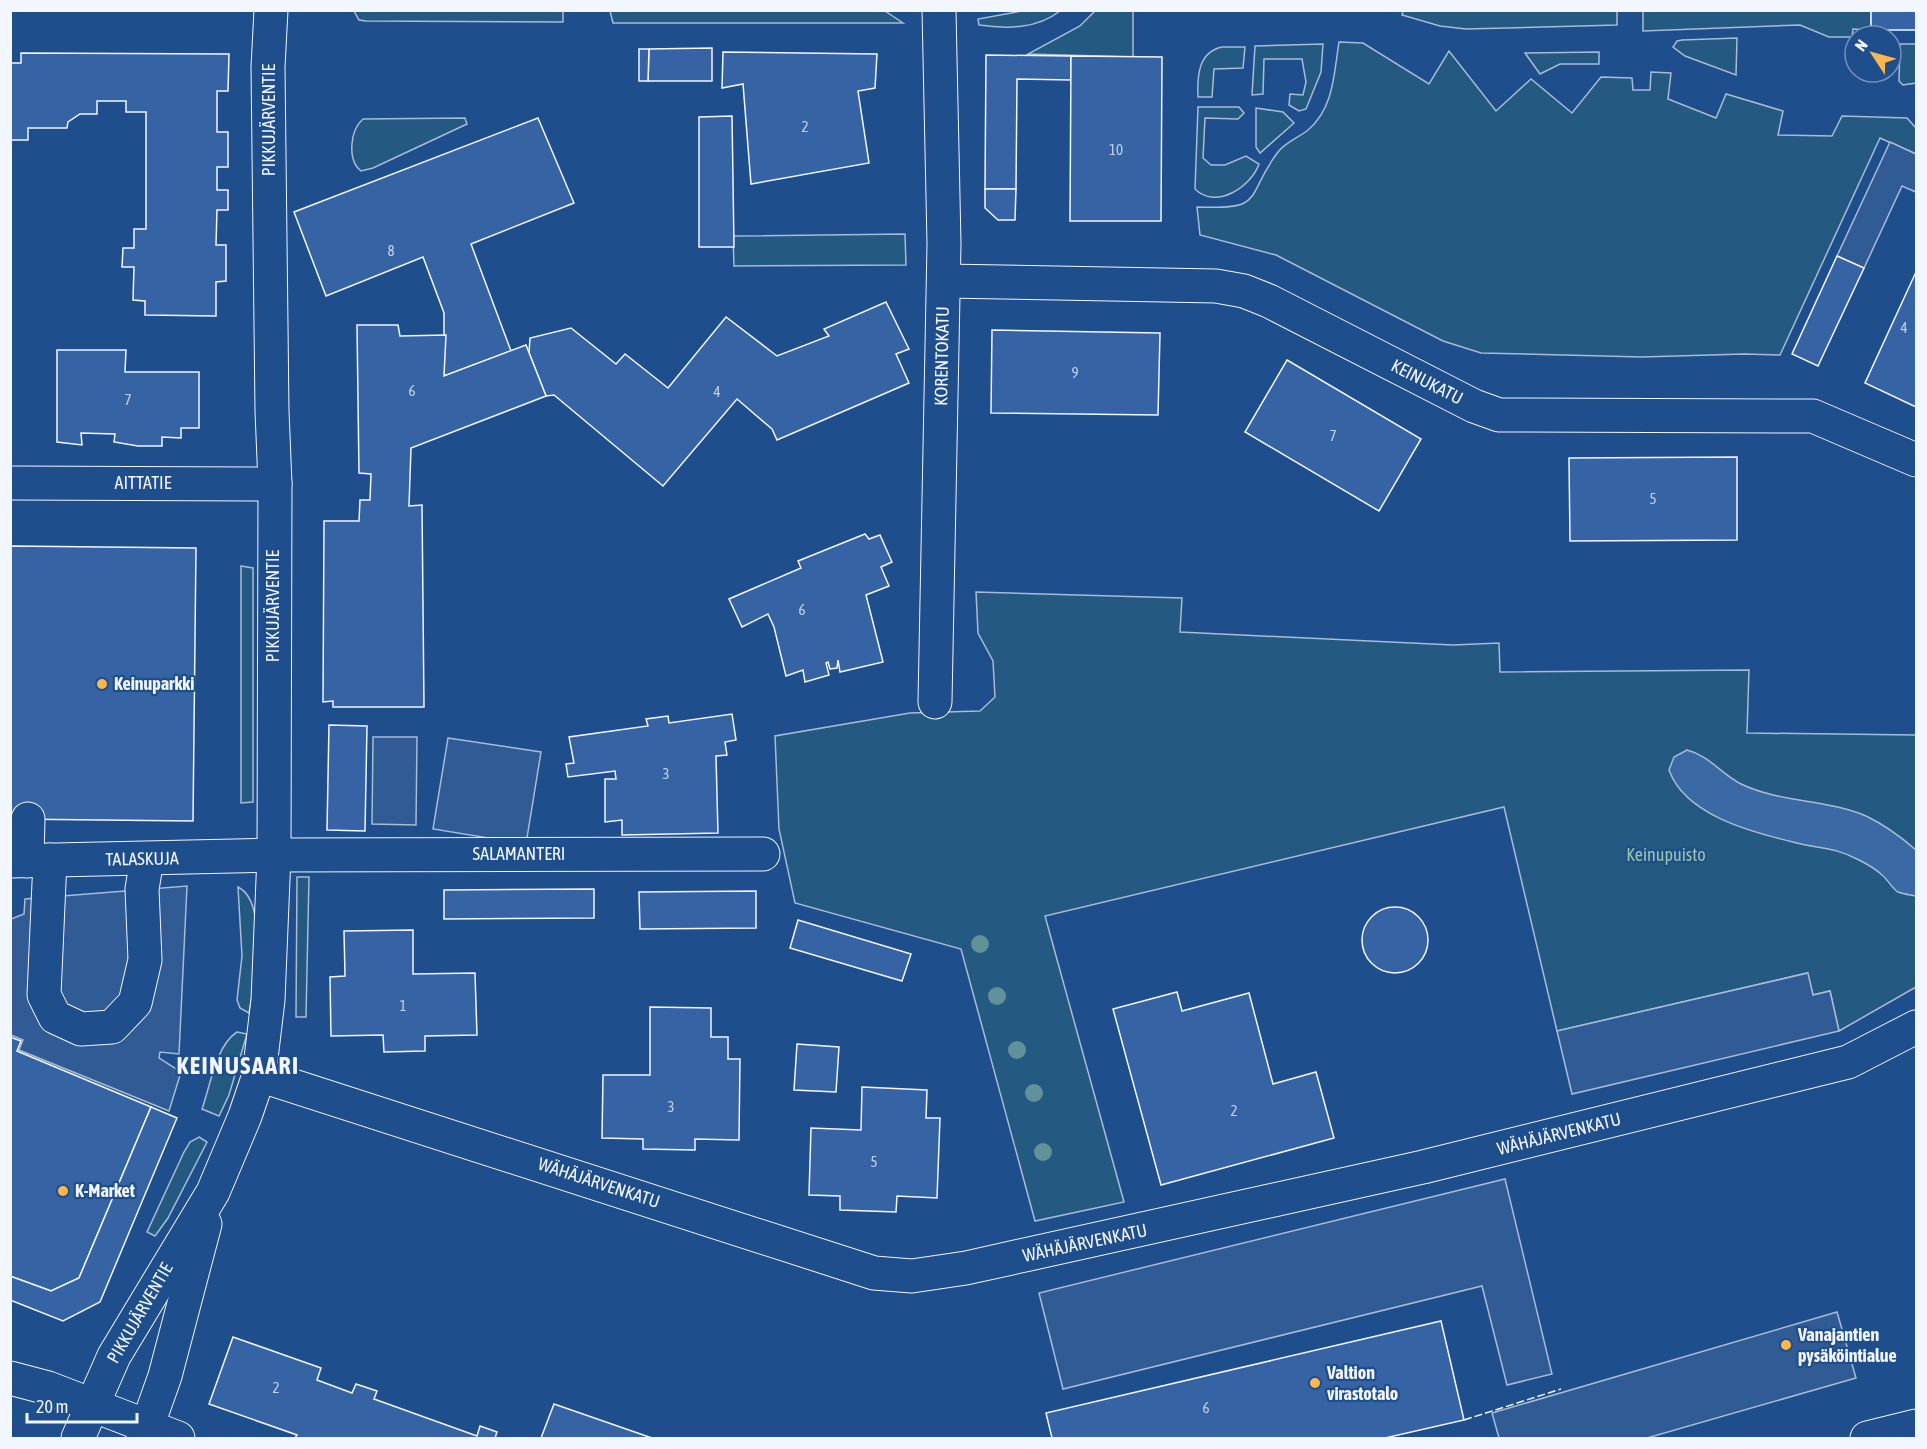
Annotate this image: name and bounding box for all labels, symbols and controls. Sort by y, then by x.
north arrow [1843,24,1903,84]
text: N [1851,36,1871,54]
street label: PIKKUJÄRVENTIE [258,64,279,176]
house number: 2 [801,118,809,135]
house number: 10 [1109,141,1123,158]
house number: 8 [387,242,395,259]
street label: KORENTOKATU [930,306,953,406]
house number: 4 [1900,319,1908,336]
street label: KEINUKATU [1388,355,1467,409]
house number: 9 [1071,364,1079,381]
house number: 6 [408,382,416,399]
house number: 4 [713,383,721,400]
house number: 7 [124,391,132,408]
house number: 7 [1329,427,1337,444]
street label: AITTATIE [115,472,172,493]
house number: 5 [1649,490,1657,507]
street label: PIKKUJÄRVENTIE [262,550,283,662]
house number: 6 [798,601,806,618]
place label: Keinuparkki [114,673,194,694]
marker: Keinuparkki [95,677,109,691]
house number: 3 [662,765,670,782]
street label: SALAMANTERI [473,843,565,864]
park label: Keinupuisto [1626,844,1706,865]
street label: TALASKUJA [105,847,179,870]
house number: 1 [399,997,407,1014]
district label: KEINUSAARI [176,1052,300,1079]
house number: 3 [667,1098,675,1115]
house number: 2 [1230,1102,1238,1119]
street label: WÄHÄJÄRVENKATU [1495,1108,1623,1159]
street label: WÄHÄJÄRVENKATU [536,1153,663,1212]
house number: 5 [870,1153,878,1170]
place label: K-Market [75,1180,136,1201]
marker: K-Market [56,1184,70,1198]
street label: WÄHÄJÄRVENKATU [1021,1219,1149,1266]
street label: PIKKUJÄRVENTIE [102,1259,177,1367]
place label: Vanajantien pysäköintialue [1797,1324,1897,1366]
marker: Vanajantien pysäköintialue [1779,1338,1793,1352]
place label: Valtion virastotalo [1326,1362,1398,1404]
marker: Valtion virastotalo [1308,1376,1322,1390]
house number: 2 [272,1379,280,1396]
scale bar [27,1386,136,1424]
text: 20 m [36,1396,68,1417]
house number: 6 [1202,1399,1210,1416]

